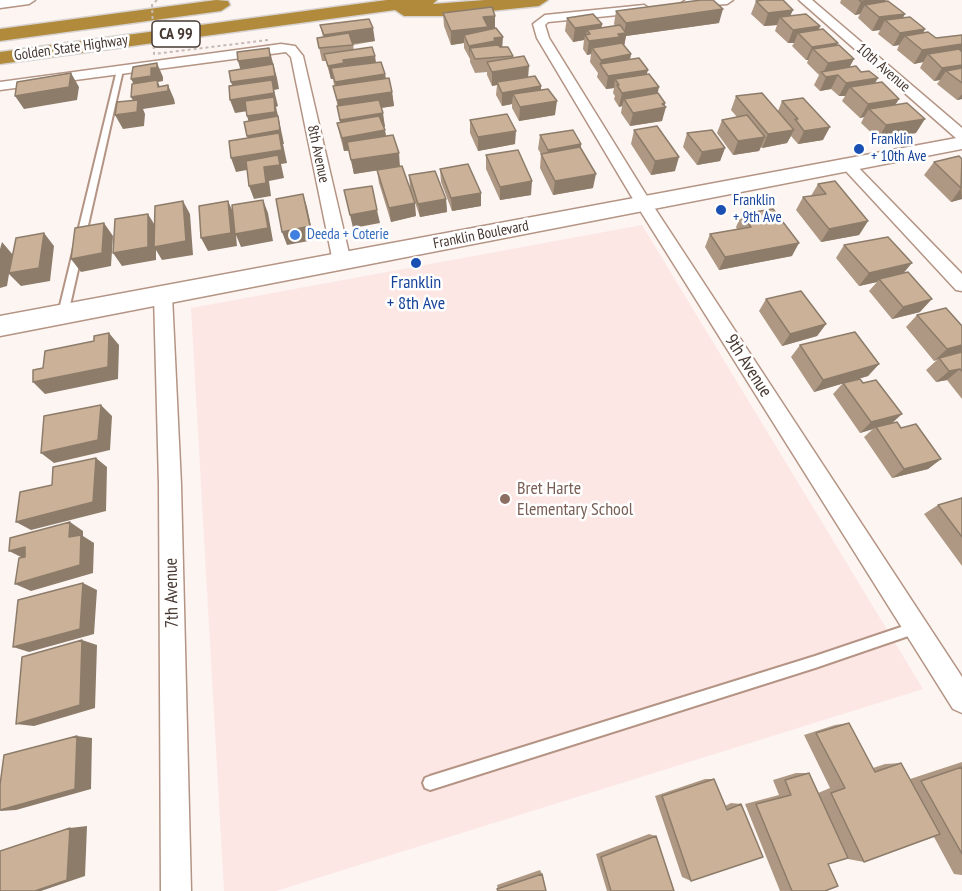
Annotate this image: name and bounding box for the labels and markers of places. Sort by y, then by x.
place label: Franklin + 10th Ave [871,131,926,166]
marker: Franklin + 10th Ave [852,142,866,156]
place label: Franklin + 9th Ave [733,192,782,227]
marker: Franklin + 9th Ave [714,203,728,217]
place label: Deeda + Coterie [307,226,389,244]
marker: Deeda + Coterie [288,228,302,242]
marker: Franklin + 8th Ave [409,256,423,270]
place label: Franklin + 8th Ave [387,272,445,314]
place label: Bret Harte Elementary School [517,478,633,520]
marker: Bret Harte Elementary School [498,492,512,506]

